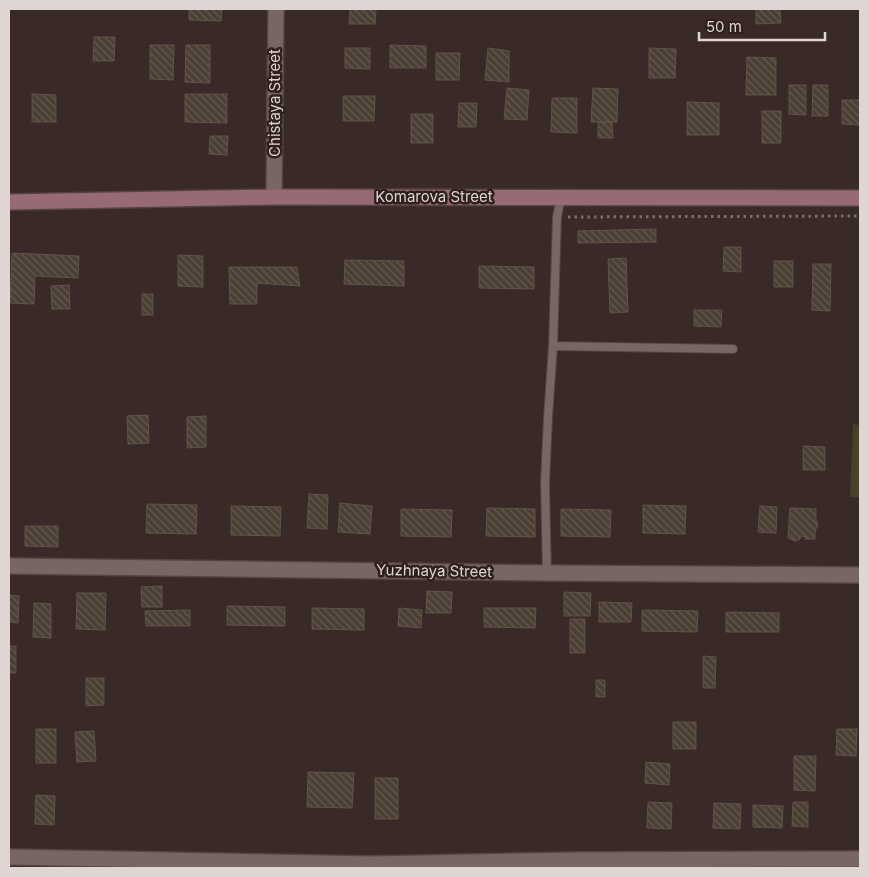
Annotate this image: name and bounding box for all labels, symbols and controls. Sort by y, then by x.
scale bar [699,10,825,42]
text: 50 m [706,17,742,36]
street label: Chistaya Street [265,49,284,157]
street label: Komarova Street [375,187,493,206]
street label: Yuzhnaya Street [376,560,492,581]

